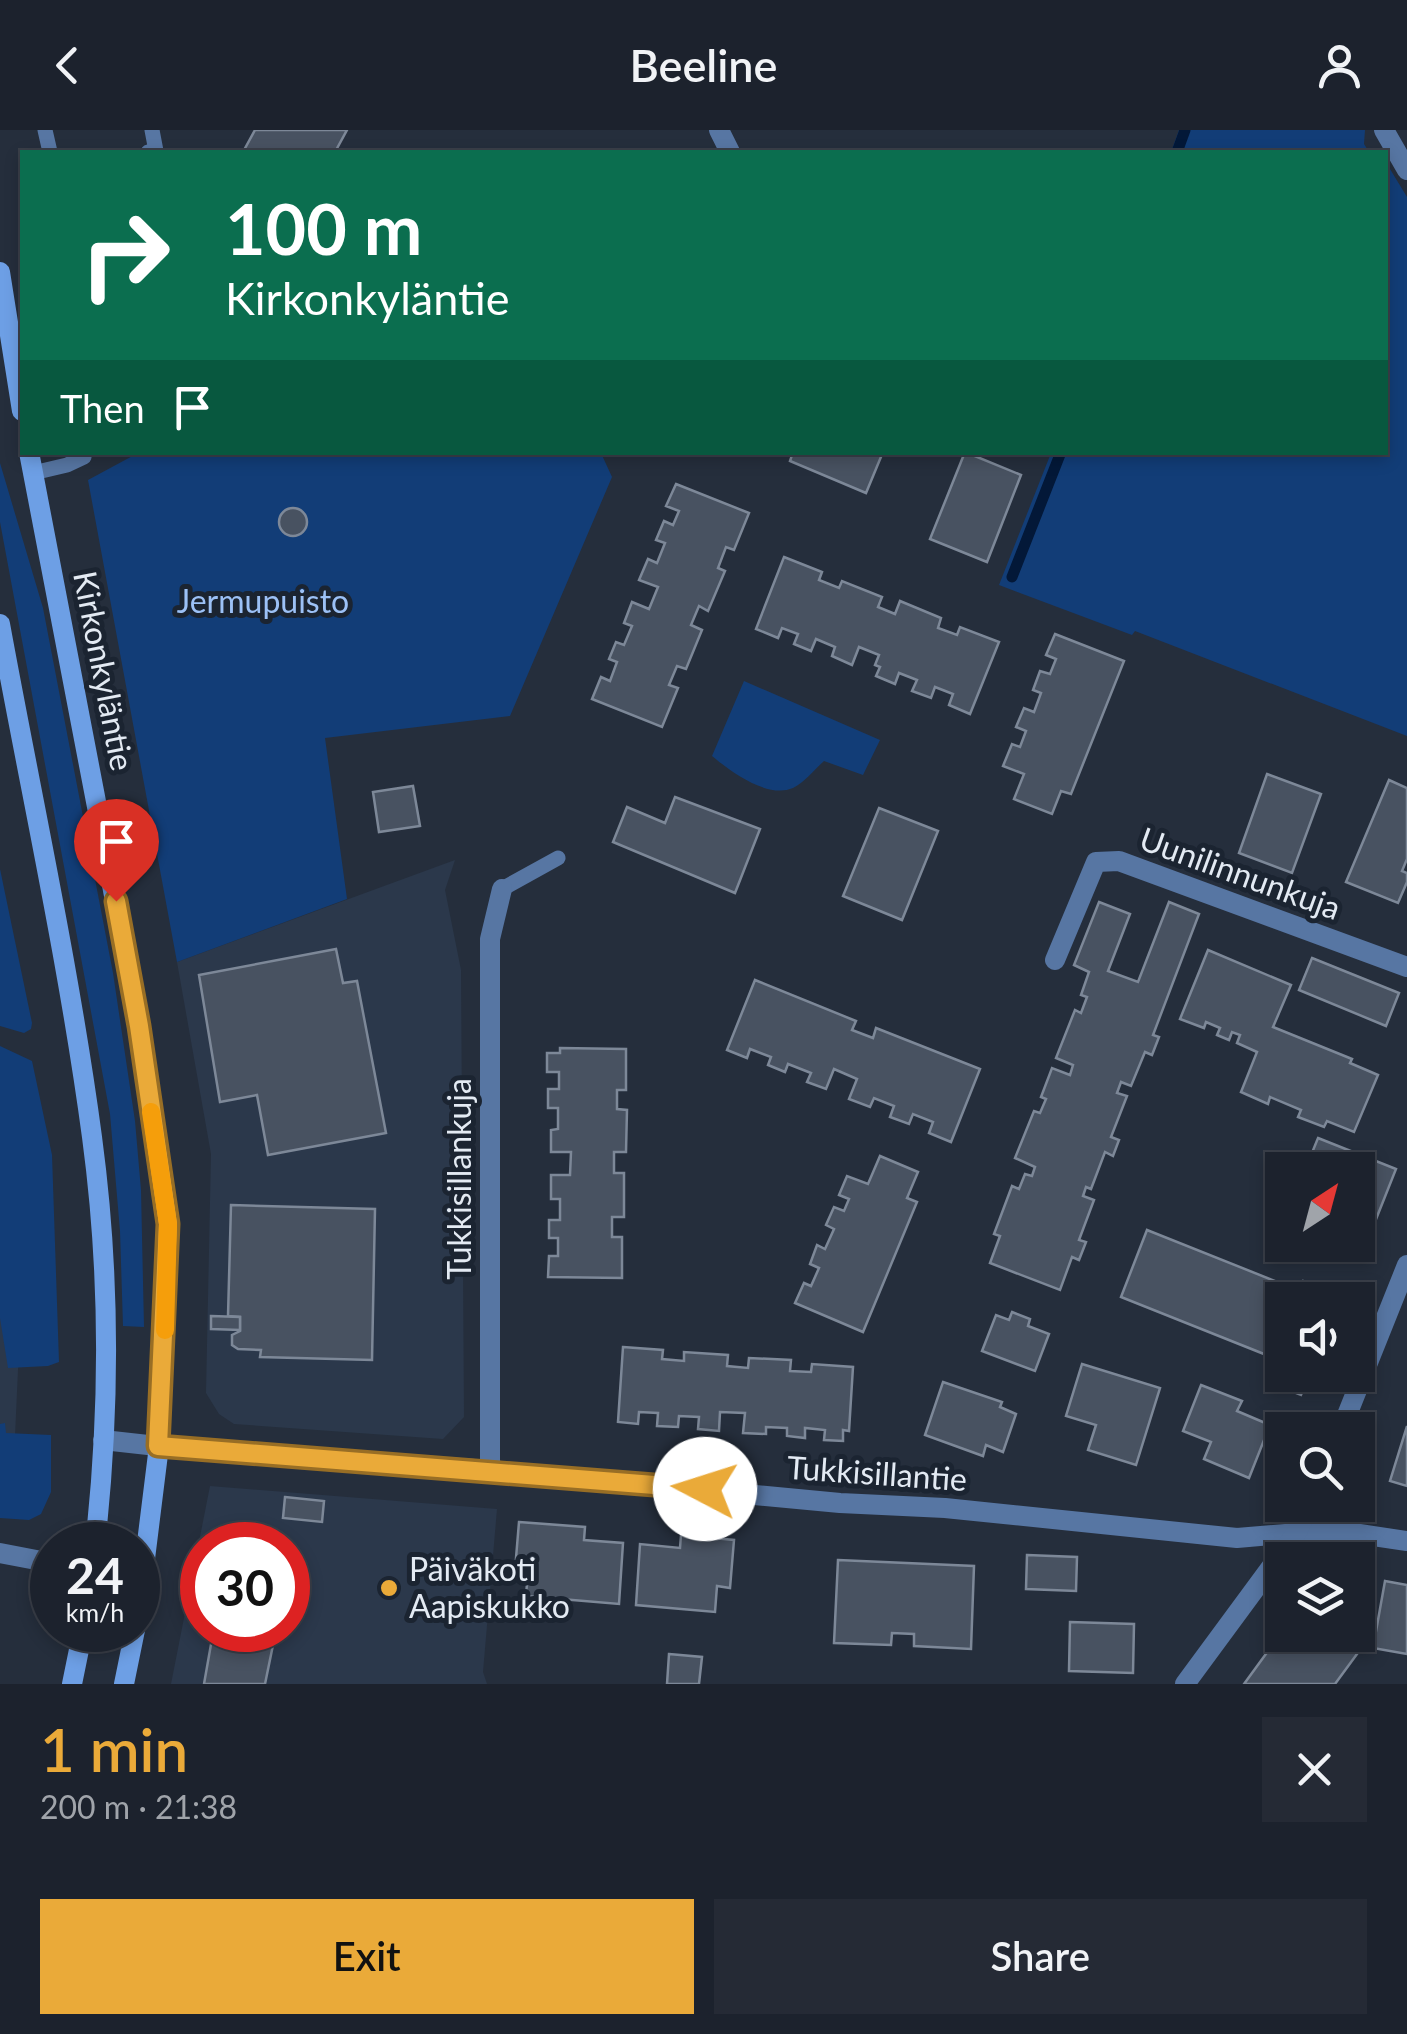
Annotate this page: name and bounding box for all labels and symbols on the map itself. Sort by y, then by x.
street label: Kirkonkyläntie [66,568,143,774]
park label: Jermupuisto [177,581,349,620]
pin [74,799,159,902]
street label: Uunilinnunkuja [1135,818,1346,927]
street label: Tukkisillankuja [439,1078,478,1280]
north arrow [1265,1152,1375,1262]
position arrow [653,1437,757,1541]
street label: Tukkisillantie [786,1447,968,1498]
speed limit sign: 30 [180,1522,310,1652]
place label: Päiväkoti Aapiskukko [409,1549,570,1625]
marker: Päiväkoti Aapiskukko [378,1577,400,1599]

